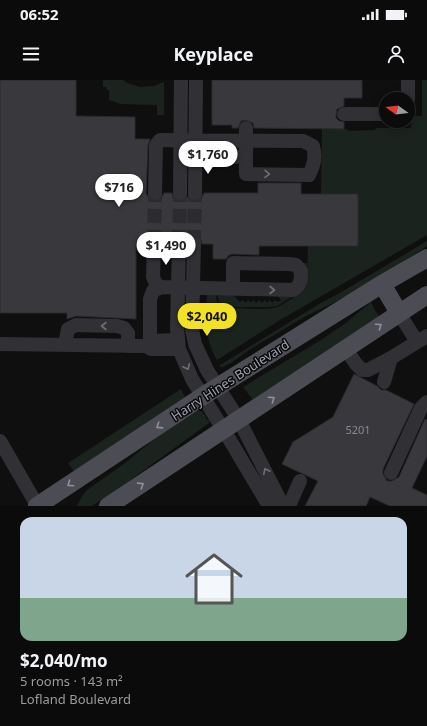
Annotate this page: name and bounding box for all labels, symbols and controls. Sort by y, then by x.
text: 06:52 [20,4,59,24]
text: Keyplace [173,42,254,66]
icon: menu [20,43,42,65]
icon: person [385,43,407,65]
north arrow [379,92,415,128]
map controls [379,92,415,128]
pin: $1,760 [175,141,241,175]
text: $1,760 [188,145,228,163]
one-way arrow [264,170,270,178]
pin: $716 [95,174,143,208]
text: $716 [104,178,134,196]
pin: $1,490 [133,232,199,266]
text: $1,490 [146,236,186,254]
one-way arrow [269,286,275,294]
pin: $2,040 [174,303,240,337]
text: $2,040 [187,307,227,325]
one-way arrow [101,321,107,330]
one-way arrow [375,324,382,331]
street label: Harry Hines Boulevard [167,335,293,425]
one-way arrow [182,363,190,370]
one-way arrow [267,396,274,403]
one-way arrow [156,421,163,428]
house number: 5201 [345,422,371,437]
one-way arrow [263,468,270,475]
one-way arrow [67,479,74,487]
one-way arrow [137,482,144,490]
icon: home [178,543,250,615]
text: $2,040/mo [20,649,108,672]
text: 5 rooms · 143 m² [20,672,123,690]
text: Lofland Boulevard [20,690,131,708]

